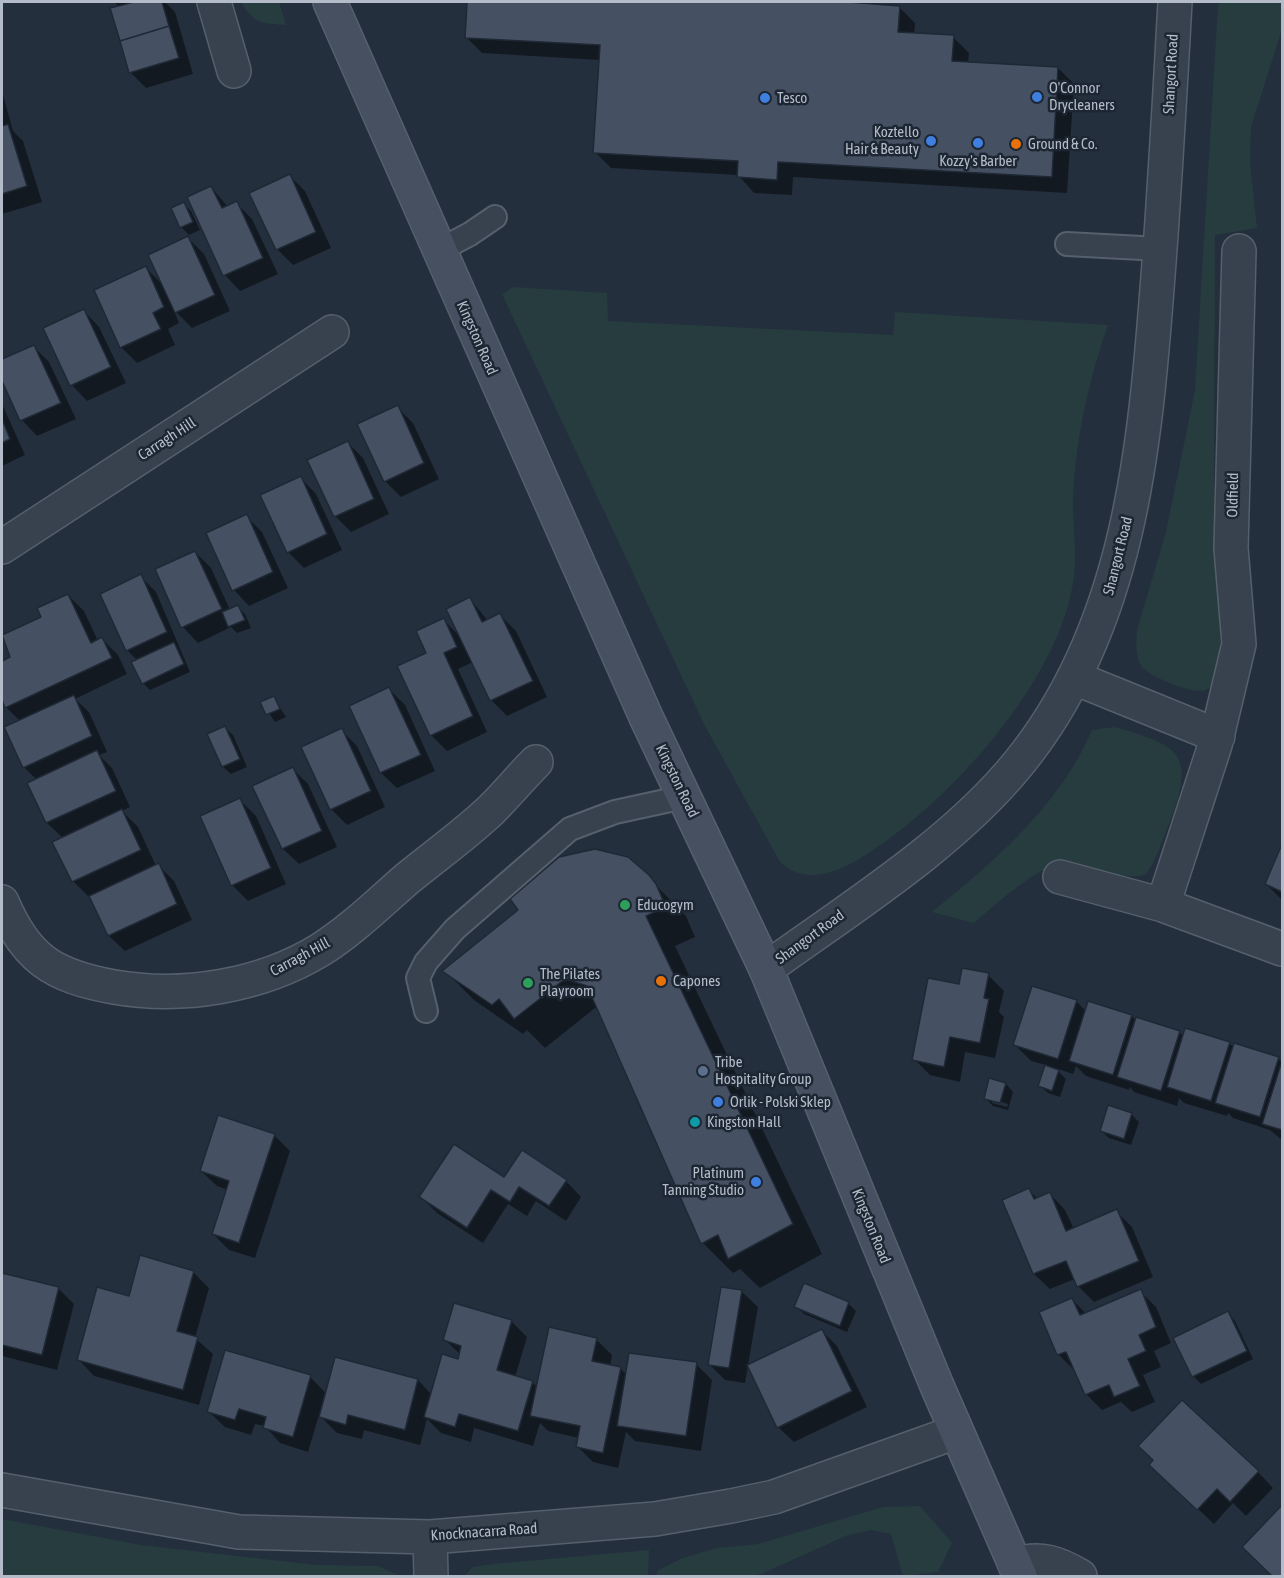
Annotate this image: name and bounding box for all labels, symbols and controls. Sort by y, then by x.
street label: Shangort Road [1160,33,1182,115]
place label: O'Connor Drycleaners [1049,79,1115,114]
place label: Tesco [777,89,807,107]
marker: O'Connor Drycleaners [1030,90,1044,104]
marker: Tesco [758,91,772,105]
place label: Koztello Hair & Beauty [845,123,919,158]
marker: Koztello Hair & Beauty [924,134,938,148]
place label: Ground & Co. [1028,135,1097,153]
marker: Kozzy's Barber [971,136,985,150]
marker: Ground & Co. [1009,137,1023,151]
place label: Kozzy's Barber [939,152,1017,170]
street label: Kingston Road [453,298,501,378]
street label: Carragh Hill [135,414,199,464]
street label: Oldfield [1224,472,1242,518]
street label: Shangort Road [1100,515,1136,597]
street label: Kingston Road [652,742,702,820]
place label: Educogym [637,896,694,914]
marker: Educogym [618,898,632,912]
street label: Shangort Road [772,906,848,968]
street label: Carragh Hill [267,934,333,980]
place label: The Pilates Playroom [540,965,600,1000]
place label: Capones [673,972,720,990]
marker: Capones [654,974,668,988]
marker: The Pilates Playroom [521,976,535,990]
place label: Tribe Hospitality Group [715,1053,812,1088]
marker: Tribe Hospitality Group [696,1064,710,1078]
place label: Orlik - Polski Sklep [730,1093,831,1111]
marker: Orlik - Polski Sklep [711,1095,725,1109]
place label: Kingston Hall [707,1113,781,1131]
marker: Kingston Hall [688,1115,702,1129]
place label: Platinum Tanning Studio [662,1164,744,1199]
marker: Platinum Tanning Studio [749,1175,763,1189]
street label: Kingston Road [848,1186,894,1266]
street label: Knocknacarra Road [430,1519,538,1545]

